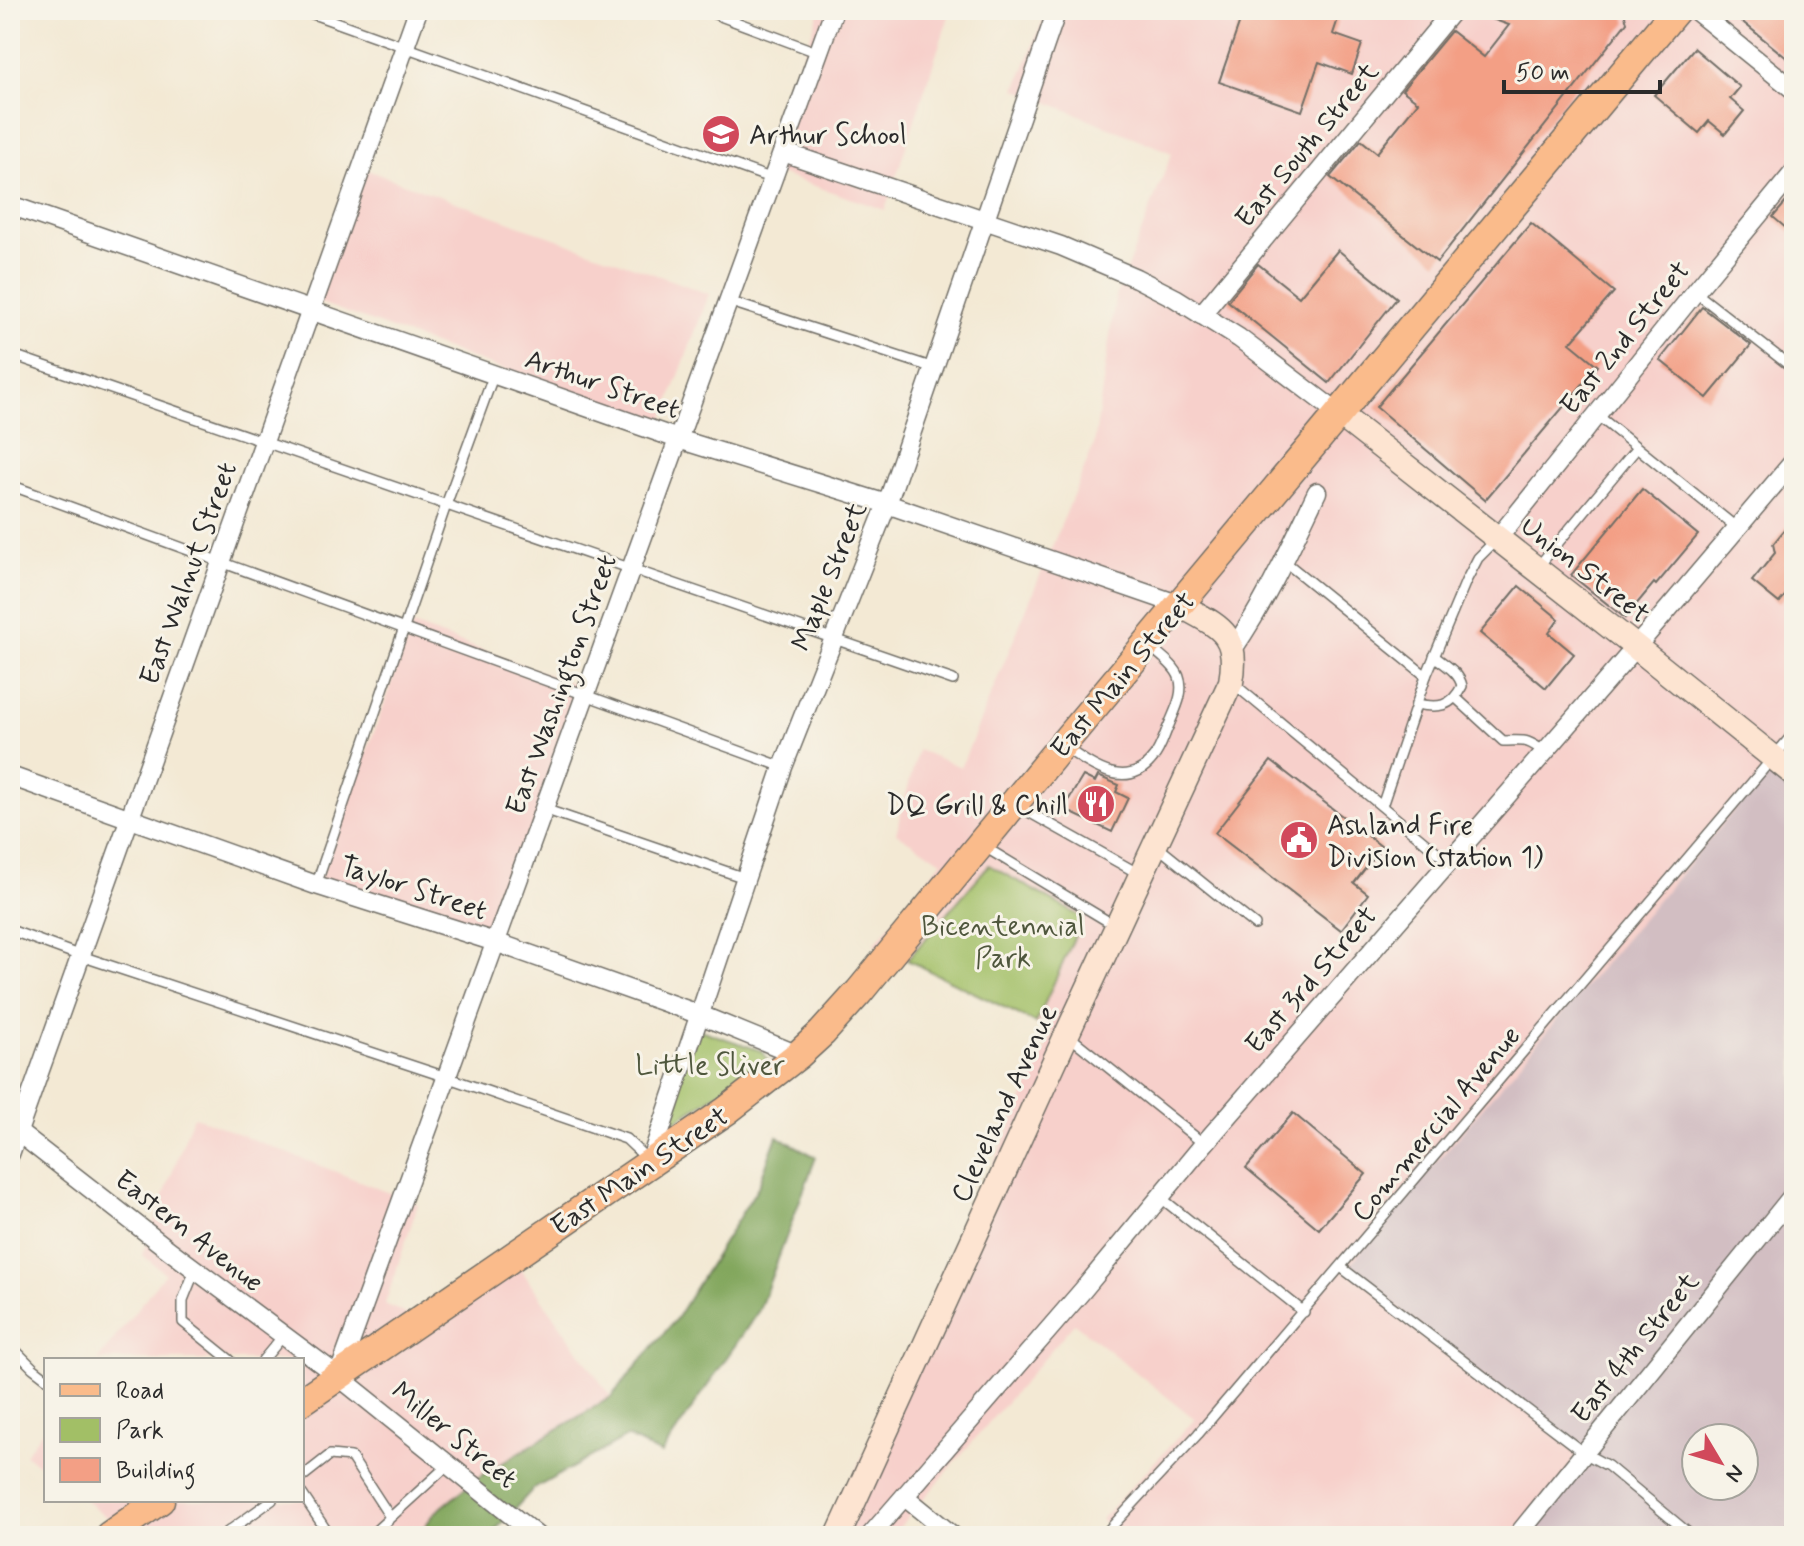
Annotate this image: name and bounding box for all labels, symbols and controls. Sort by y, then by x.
scale bar [1504,44,1660,94]
street label: East South Street [1228,55,1388,236]
text: 50 m [1516,58,1570,89]
school or university icon: Arthur School [700,113,742,155]
place label: Arthur School [749,118,907,155]
street label: East 2nd Street [1552,254,1699,423]
street label: Arthur Street [520,342,685,429]
street label: East Walnut Street [132,457,247,690]
street label: Maple Street [784,496,877,657]
street label: Union Street [1512,509,1657,633]
street label: East Washington Street [498,550,629,821]
street label: East Main Street [1043,584,1205,767]
restaurant icon: DQ Grill & Chill [1075,783,1117,825]
place label: DQ Grill & Chill [886,788,1068,825]
place label: Ashland Fire Division (station 1) [1327,808,1543,877]
public building icon: Ashland Fire Division (station 1) [1278,819,1320,861]
street label: Taylor Street [335,848,492,931]
street label: East 3rd Street [1238,899,1386,1062]
park label: Bicentennial Park [921,909,1085,978]
street label: Cleveland Avenue [943,999,1067,1209]
street label: Commercial Avenue [1344,1019,1530,1230]
park label: Little Sliver [635,1048,785,1085]
street label: East Main Street [544,1099,737,1245]
street label: Eastern Avenue [106,1162,271,1302]
street label: East 4th Street [1563,1265,1709,1432]
legend [44,1358,304,1502]
street label: Miller Street [383,1374,524,1498]
text: Road [116,1376,164,1407]
text: Park [116,1416,164,1447]
north arrow [1680,1422,1760,1502]
text: Building [116,1456,196,1490]
text: N [1719,1459,1750,1487]

